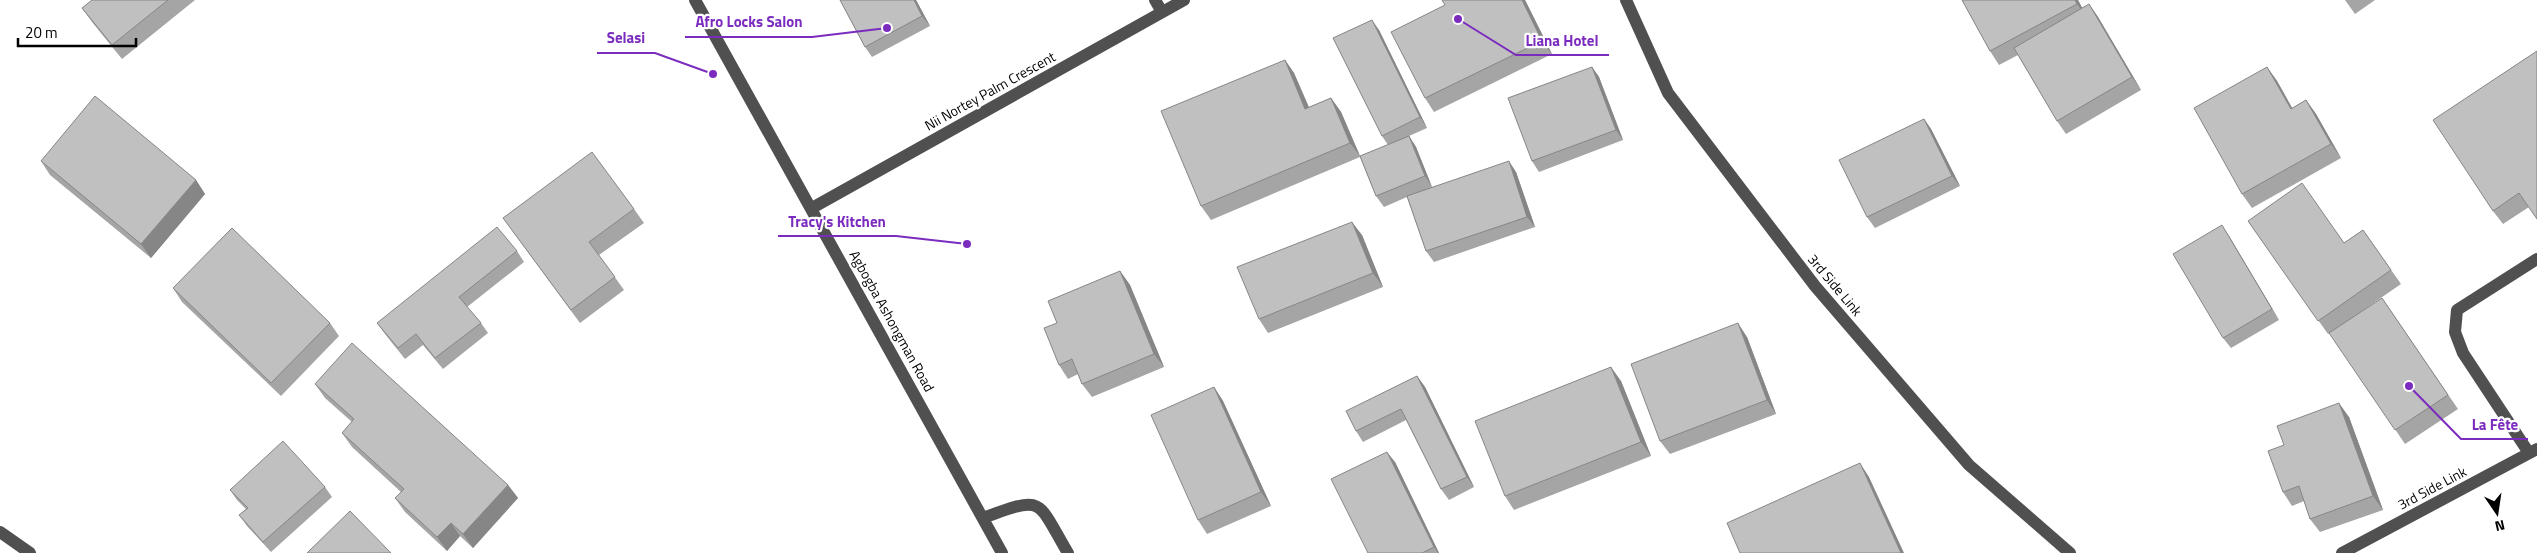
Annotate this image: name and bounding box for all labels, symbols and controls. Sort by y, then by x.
callout: Afro Locks Salon [685,7,812,37]
text: Afro Locks Salon [695,10,803,33]
scale bar [18,15,135,47]
text: 20 m [25,21,58,44]
callout: Selasi [597,23,655,53]
callout: Liana Hotel [1516,25,1609,55]
text: Selasi [607,26,645,49]
text: Liana Hotel [1525,29,1599,52]
street label: Nii Nortey Palm Crescent [921,46,1059,135]
callout: Tracy's Kitchen [778,206,896,236]
text: Tracy's Kitchen [788,210,886,233]
street label: Agbogba Ashongman Road [845,246,940,395]
street label: 3rd Side Link [1803,249,1868,320]
callout: La Fête [2461,409,2528,439]
text: La Fête [2472,413,2519,436]
street label: 3rd Side Link [2394,461,2470,514]
north arrow [2472,488,2522,538]
text: N [2493,515,2507,537]

